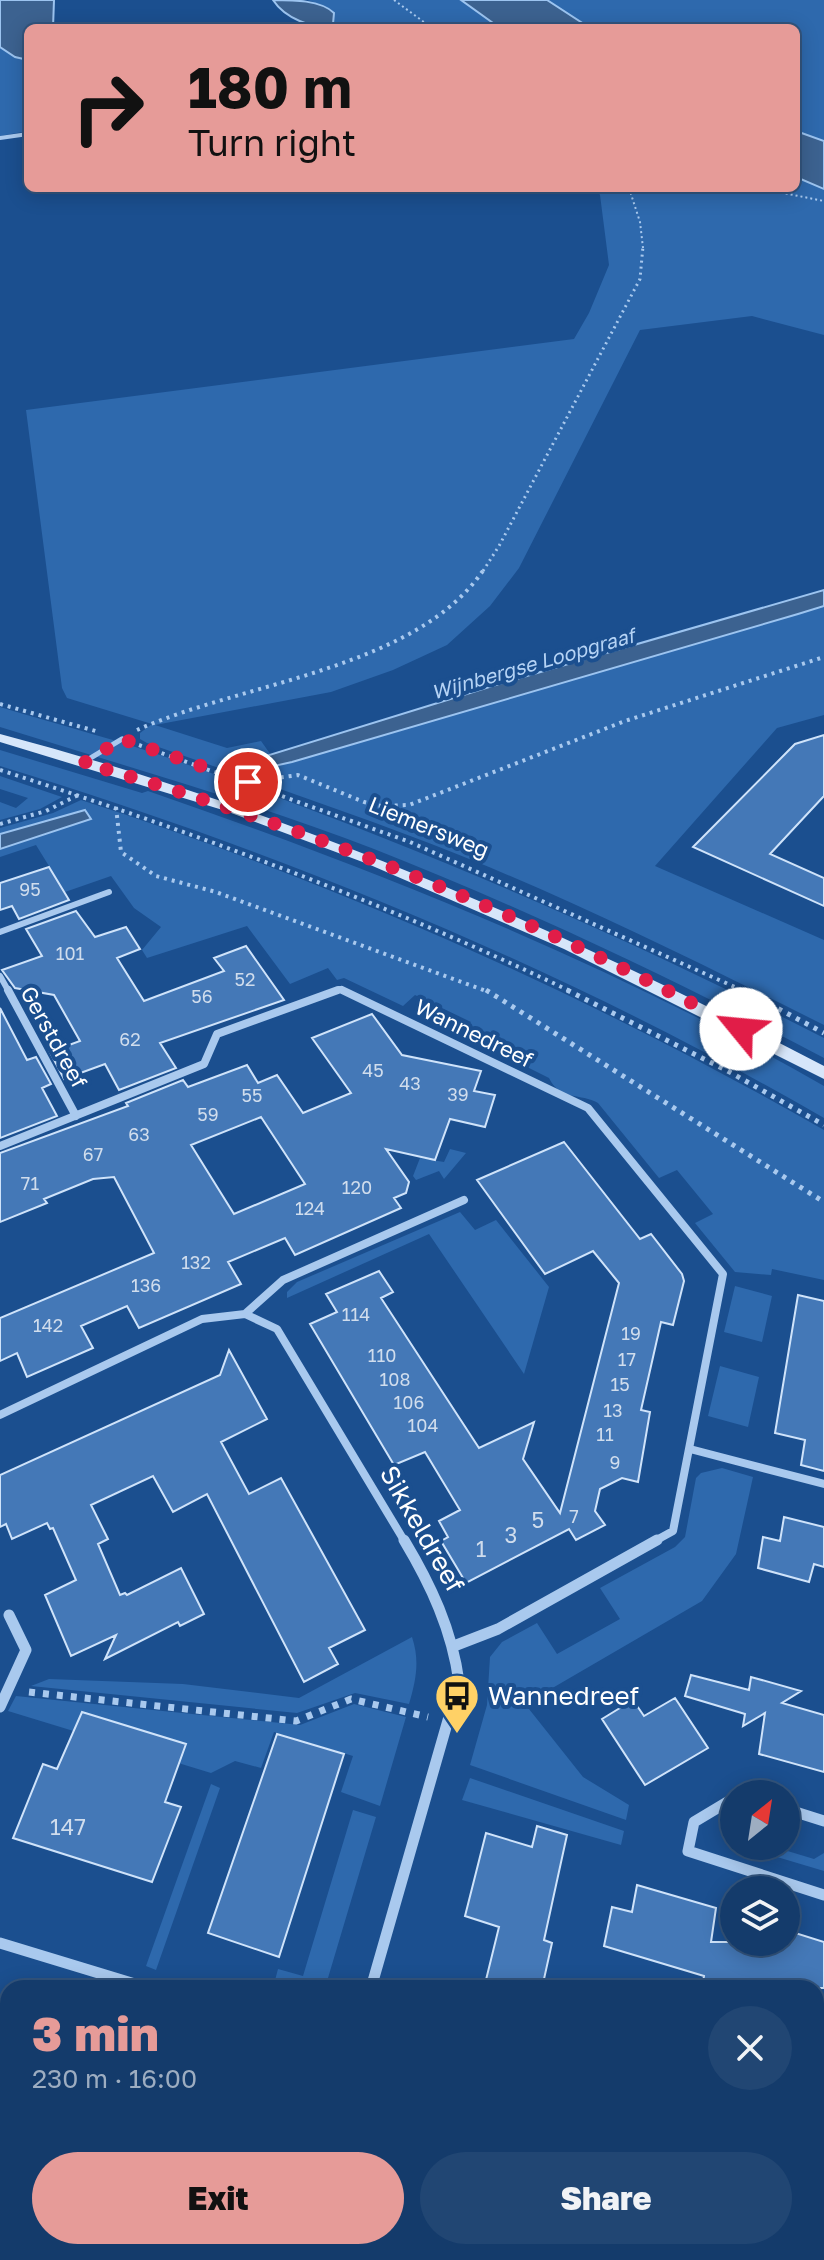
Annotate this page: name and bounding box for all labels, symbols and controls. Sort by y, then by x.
text: 180 m [188,53,352,120]
icon: right [56,56,160,160]
text: Turn right [188,121,356,164]
water label: Wijnbergse Loopgraaf [428,621,641,705]
pin [214,748,282,816]
icon: arrive [226,760,270,804]
street label: Liemersweg [365,790,493,863]
house number: 95 [19,878,41,900]
house number: 101 [56,942,85,964]
house number: 52 [235,968,255,990]
street label: Gerstdreef [15,981,94,1093]
house number: 56 [191,985,213,1007]
position arrow [699,987,783,1071]
street label: Wannedreef [411,992,538,1073]
house number: 62 [119,1028,141,1050]
house number: 45 [362,1059,384,1081]
house number: 43 [399,1072,421,1094]
house number: 39 [447,1083,469,1105]
house number: 55 [242,1084,262,1106]
house number: 59 [197,1103,219,1125]
house number: 63 [128,1123,150,1145]
house number: 67 [83,1143,103,1165]
house number: 71 [21,1172,39,1194]
house number: 120 [342,1176,372,1198]
house number: 124 [295,1197,325,1219]
house number: 132 [181,1251,211,1273]
house number: 136 [131,1274,161,1296]
house number: 114 [342,1303,370,1325]
house number: 142 [33,1314,63,1336]
house number: 19 [621,1322,641,1344]
house number: 110 [368,1344,396,1366]
house number: 17 [618,1348,636,1370]
house number: 108 [380,1368,410,1390]
house number: 15 [610,1373,630,1395]
house number: 106 [394,1391,424,1413]
house number: 13 [603,1399,623,1421]
house number: 104 [408,1414,438,1436]
house number: 11 [596,1423,614,1445]
house number: 9 [610,1451,620,1473]
street label: Sikkeldreef [374,1460,471,1598]
house number: 7 [569,1505,579,1527]
house number: 5 [532,1506,544,1533]
house number: 3 [505,1521,517,1548]
house number: 1 [476,1535,487,1562]
bus stop icon: Wannedreef [433,1672,481,1735]
place label: Wannedreef [488,1680,639,1711]
north arrow [720,1780,800,1860]
map controls [720,1780,800,1956]
house number: 147 [50,1813,86,1840]
button: layers [720,1876,800,1956]
text: 3 min [32,2004,159,2062]
button: close [708,2006,792,2090]
text: 230 m · 16:00 [32,2063,197,2094]
button: Exit [32,2152,404,2244]
button: Share [420,2152,792,2244]

